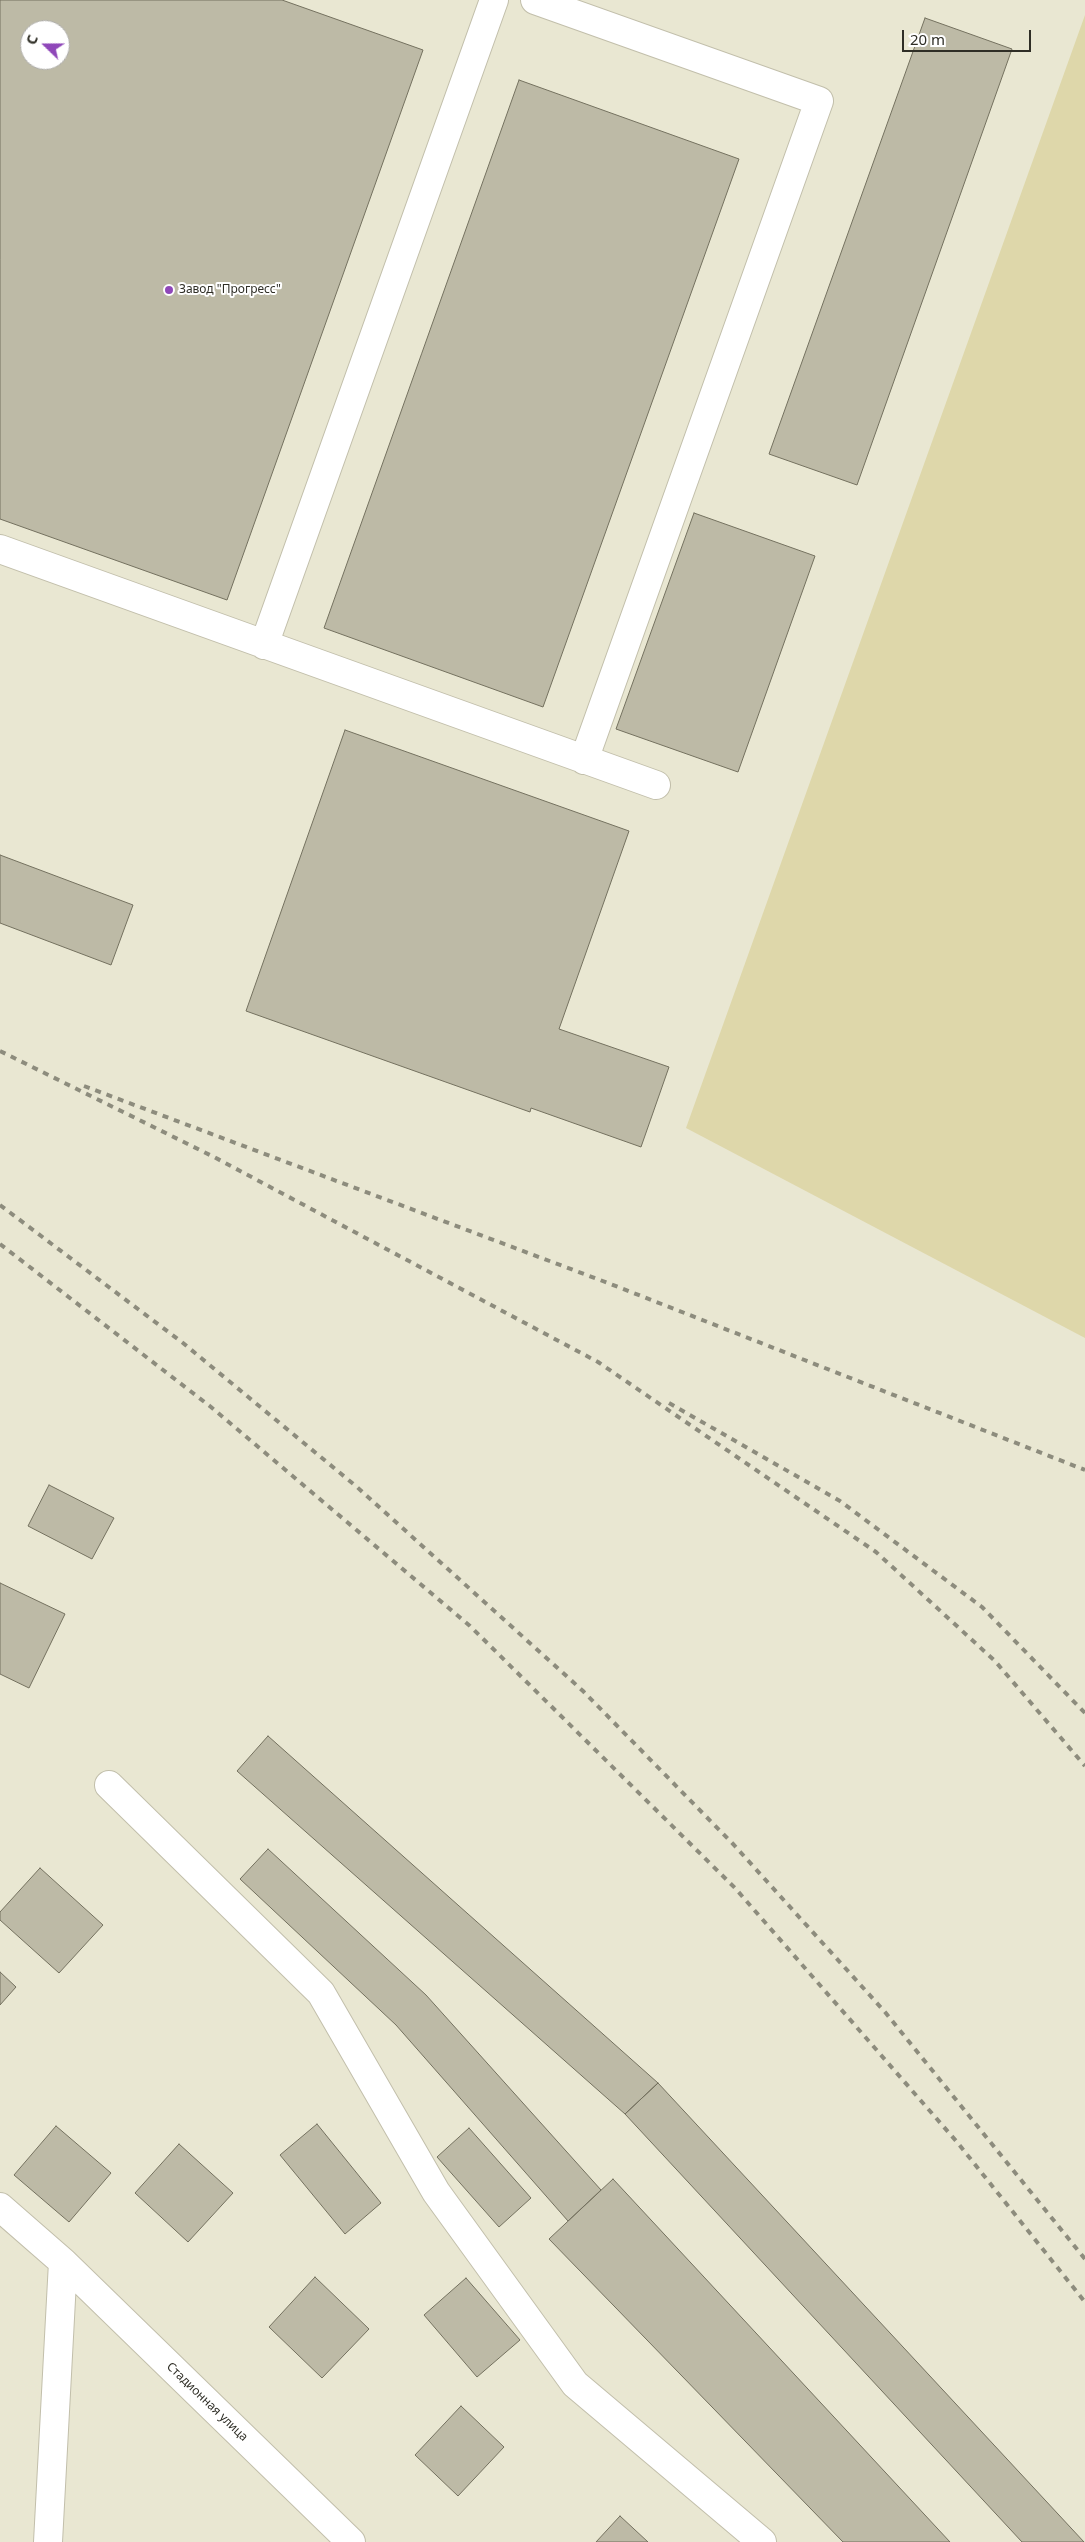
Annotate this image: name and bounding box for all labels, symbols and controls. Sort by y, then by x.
north arrow [20,20,70,70]
scale bar [905,20,1034,52]
text: 20 m [910,29,945,49]
text: С [21,32,42,47]
place label: Завод "Прогресс" [179,283,281,297]
marker: Завод "Прогресс" [163,284,175,296]
street label: Стадионная улица [163,2360,251,2444]

